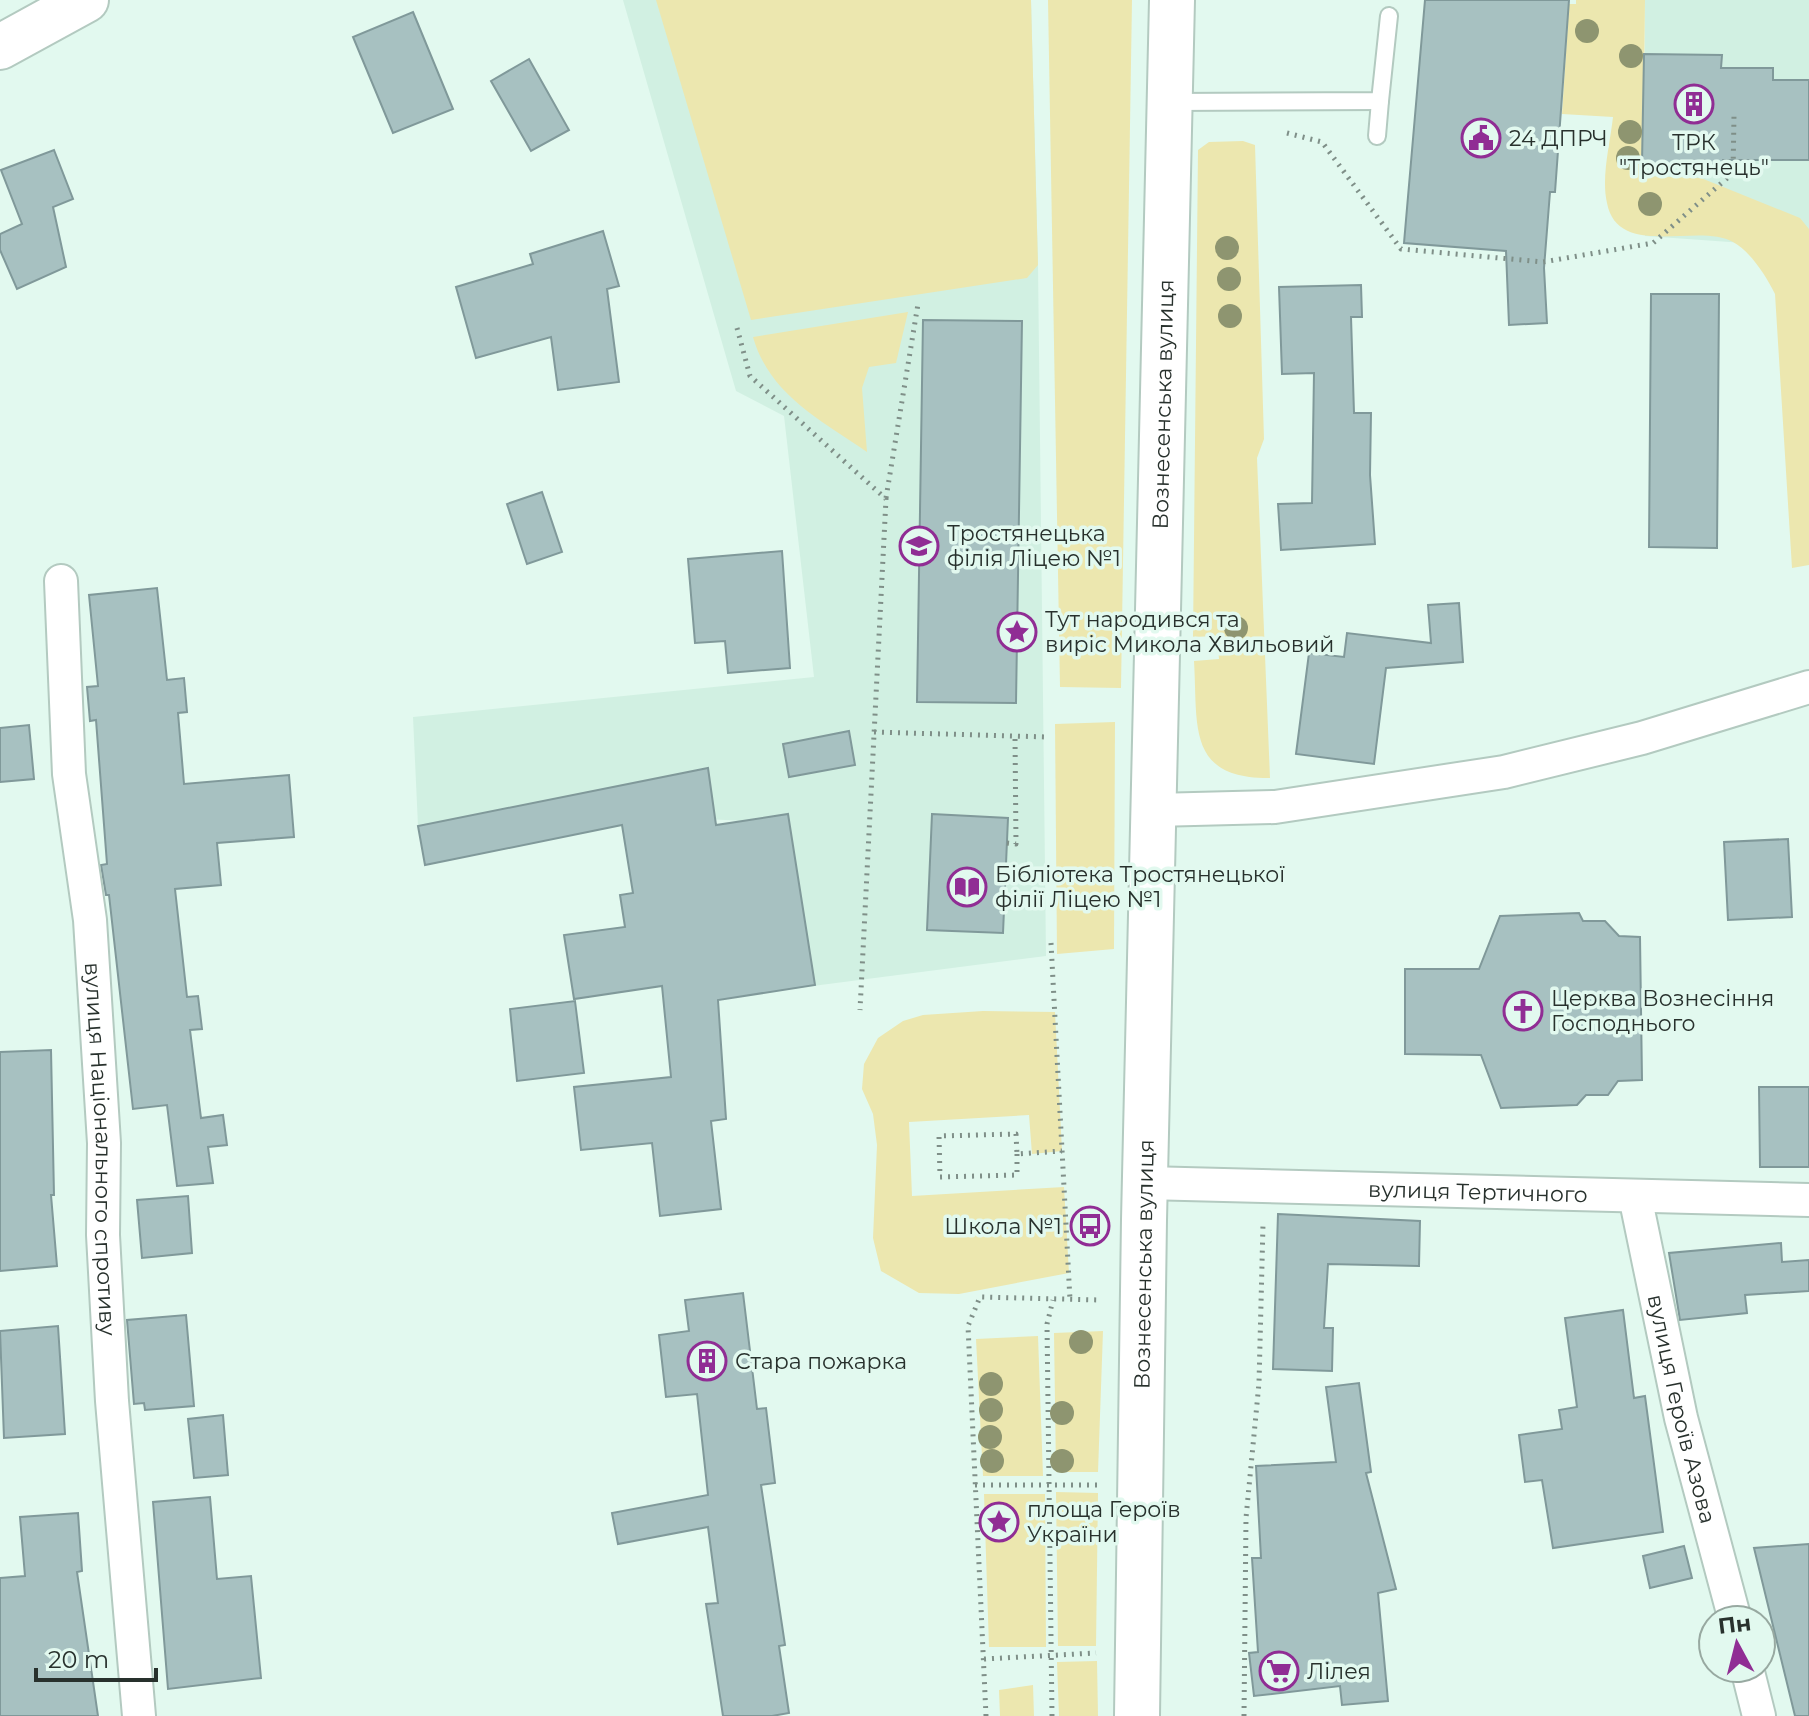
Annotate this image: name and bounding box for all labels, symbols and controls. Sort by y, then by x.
building icon: ТРК "Тростянець" [1673,83,1715,125]
public building icon: 24 ДПРЧ [1460,117,1502,159]
place label: 24 ДПРЧ [1509,125,1608,152]
place label: ТРК "Тростянець" [1619,129,1769,181]
street label: Вознесенська вулиця [1147,279,1180,530]
place label: Тростянецька філія Ліцею №1 [947,520,1121,572]
school or university icon: Тростянецька філія Ліцею №1 [898,525,940,567]
place label: Тут народився та виріс Микола Хвильовий [1045,606,1334,658]
place icon: Тут народився та виріс Микола Хвильовий [996,611,1038,653]
place label: Бібліотека Тростянецької філії Ліцею №1 [995,861,1285,913]
library icon: Бібліотека Тростянецької філії Ліцею №1 [946,866,988,908]
street label: вулиця Національного спротиву [79,961,121,1337]
place label: Церква Вознесіння Господнього [1551,985,1774,1037]
church icon: Церква Вознесіння Господнього [1502,990,1544,1032]
street label: Вознесенська вулиця [1129,1139,1160,1389]
street label: вулиця Тертичного [1368,1176,1588,1208]
bus stop icon: Школа №1 [1069,1205,1111,1247]
place label: Школа №1 [944,1213,1062,1240]
street label: вулиця Героїв Азова [1642,1292,1722,1526]
building icon: Стара пожарка [686,1340,728,1382]
place label: Стара пожарка [735,1348,907,1375]
place label: площа Героїв України [1027,1496,1181,1548]
place icon: площа Героїв України [978,1501,1020,1543]
north arrow [1697,1604,1777,1684]
text: Пн [1717,1609,1753,1640]
scale bar [36,1632,156,1682]
text: 20 m [48,1645,109,1674]
supermarket icon: Лілея [1258,1650,1300,1692]
place label: Лілея [1307,1658,1371,1685]

